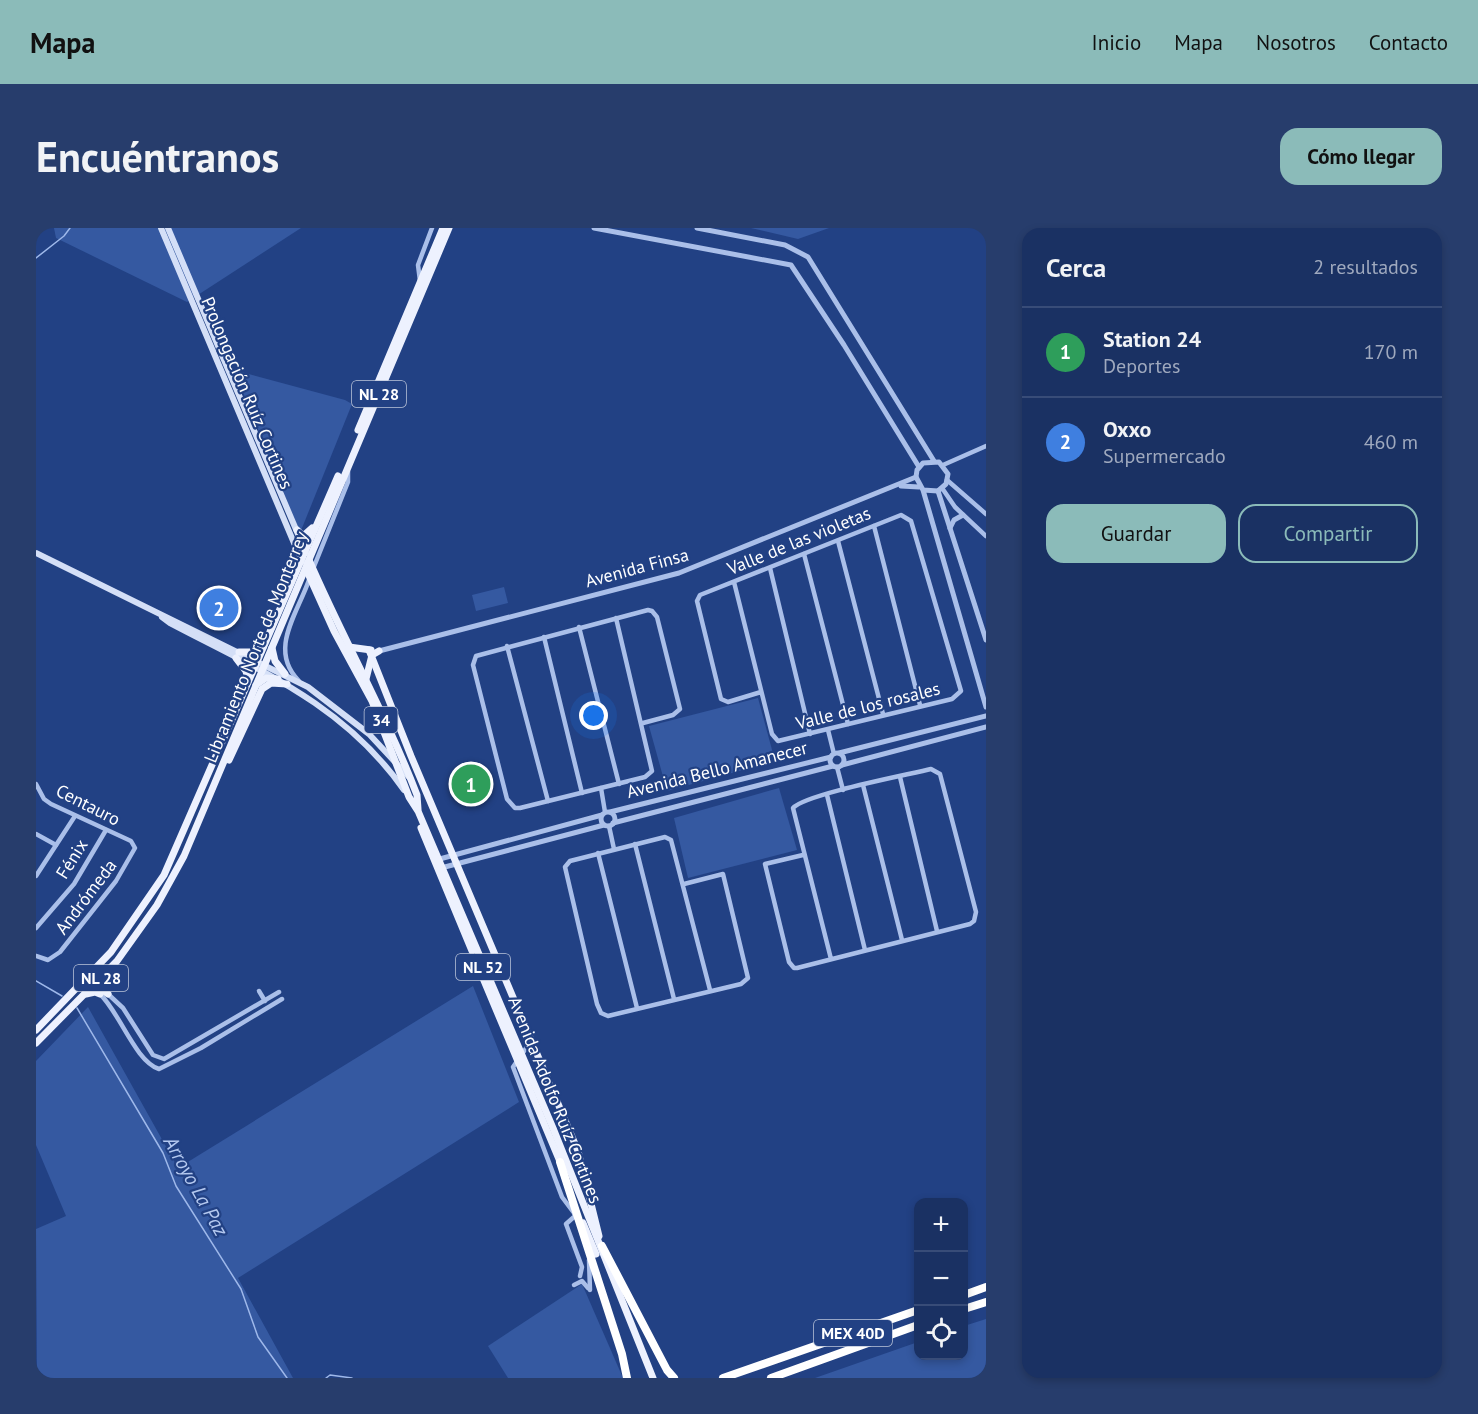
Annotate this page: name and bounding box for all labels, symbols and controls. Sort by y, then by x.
text: Mapa [30,24,95,61]
text: Inicio [1092,29,1141,56]
text: Mapa [1174,29,1223,56]
text: Nosotros [1256,29,1336,56]
text: Contacto [1369,29,1448,56]
button: Cómo llegar [1280,128,1442,185]
text: Encuéntranos [36,129,279,184]
text: Cerca [1046,251,1106,284]
text: 2 resultados [1313,254,1418,280]
street label: Prolongación Ruíz Cortines [197,293,298,492]
text: Station 24 [1103,325,1201,353]
text: 1 [1060,339,1071,365]
text: 170 m [1364,339,1418,365]
text: Deportes [1103,353,1180,379]
road number: NL 28 [352,381,406,407]
text: Oxxo [1103,415,1151,443]
text: 2 [1060,429,1071,455]
text: 460 m [1364,429,1418,455]
text: Supermercado [1103,443,1226,469]
street label: Valle de las violetas [723,501,874,580]
button: Guardar [1046,504,1226,563]
button: Compartir [1238,504,1418,563]
street label: Libramiento Norte de Monterrey [198,527,313,766]
street label: Avenida Finsa [583,543,691,592]
pin: 2 [200,586,238,631]
street label: Valle de los rosales [792,676,942,735]
your location [579,701,608,730]
road number: 34 [364,707,398,733]
street label: Avenida Bello Amanecer [624,736,810,803]
pin: 1 [452,762,490,806]
street label: Centauro [52,779,124,830]
street label: Fénix [51,835,93,883]
street label: Andrómeda [50,855,121,939]
road number: NL 52 [456,954,510,980]
road number: NL 28 [74,965,128,991]
street label: Avenida Adolfo Ruíz Cortines [503,993,608,1207]
water label: Arroyo La Paz [157,1130,234,1241]
map controls [914,1198,968,1360]
button: + [914,1198,968,1252]
button: − [914,1252,968,1306]
button: locate [914,1306,968,1360]
road number: MEX 40D [814,1320,892,1346]

